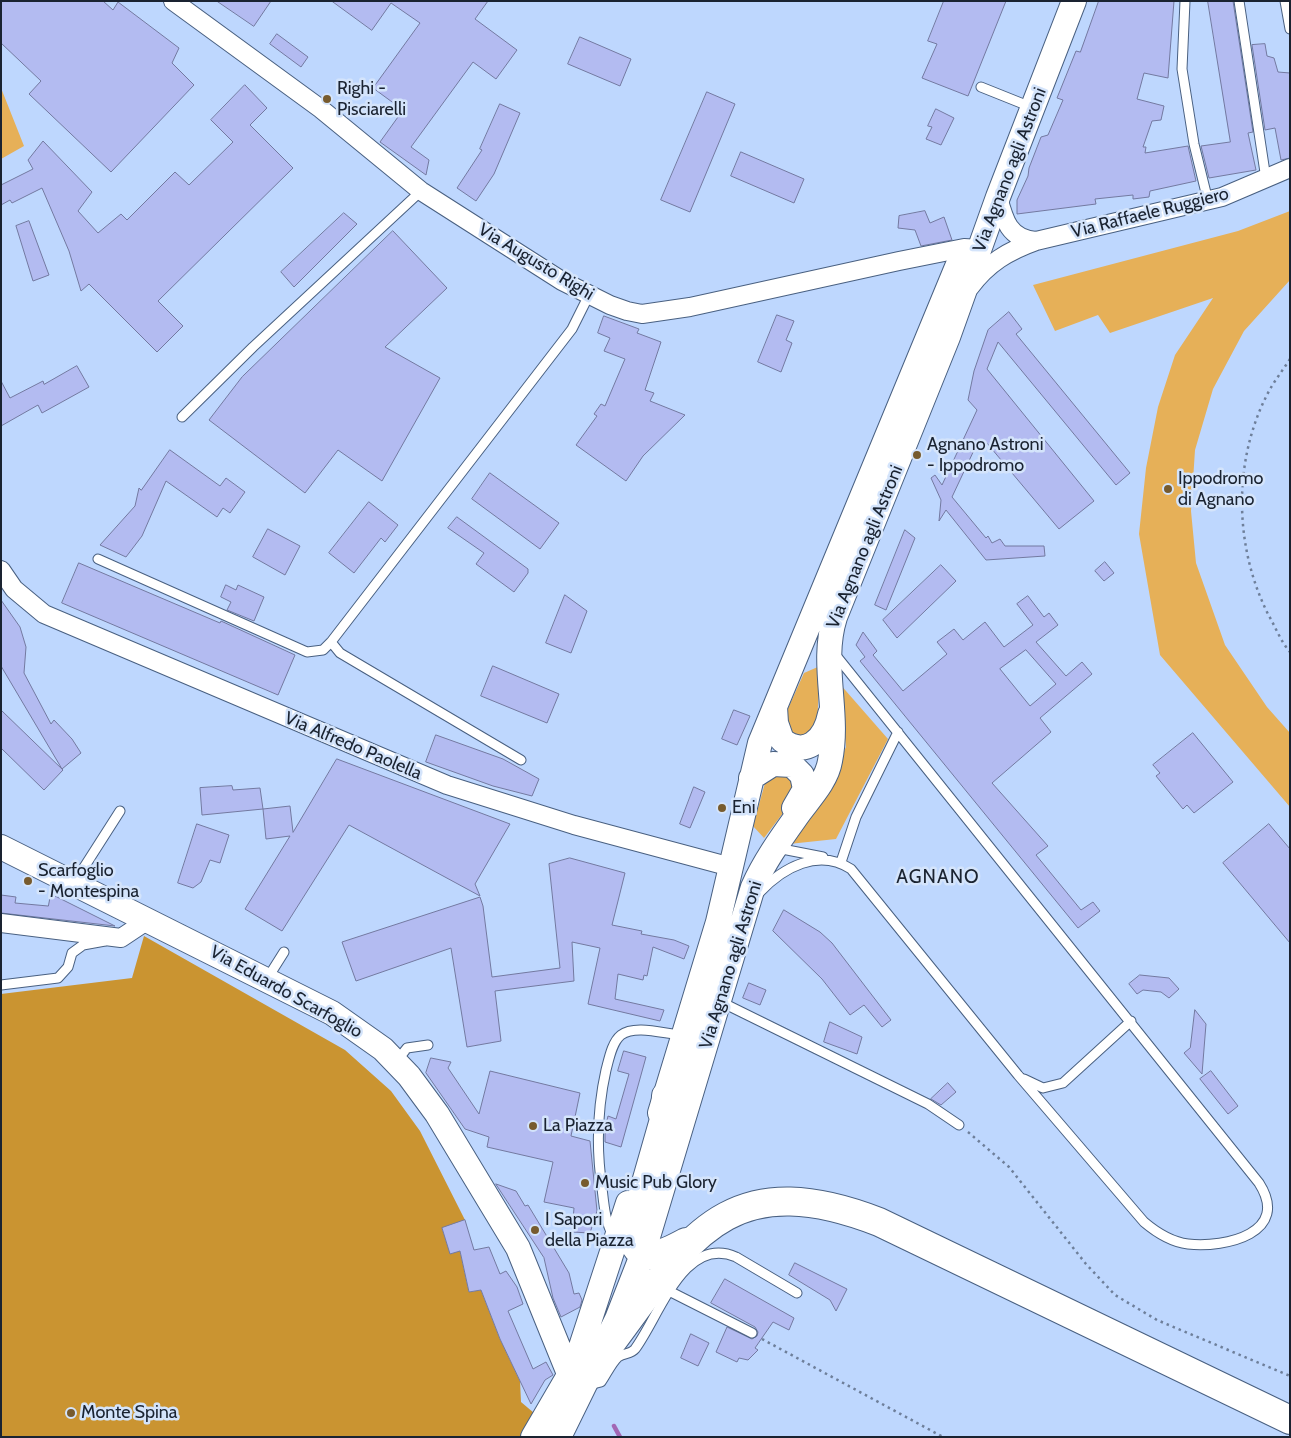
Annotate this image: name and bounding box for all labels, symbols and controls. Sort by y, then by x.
place label: Righi - Pisciarelli [337,78,406,120]
street label: Via Agnano agli Astroni [969,85,1051,255]
marker: Righi - Pisciarelli [321,93,333,105]
street label: Via Raffaele Ruggiero [1069,183,1231,243]
street label: Via Augusto Righi [474,219,598,305]
place label: Agnano Astroni - Ippodromo [927,434,1043,476]
marker: Agnano Astroni - Ippodromo [911,449,923,461]
street label: Via Agnano agli Astroni [822,462,908,632]
place label: Ippodromo di Agnano [1178,468,1263,510]
marker: Ippodromo di Agnano [1162,483,1174,495]
street label: Via Alfredo Paolella [281,707,425,785]
place label: Eni [732,797,756,819]
marker: Eni [716,802,728,814]
place label: Scarfoglio - Montespina [38,860,139,902]
district label: AGNANO [896,866,980,888]
marker: Scarfoglio - Montespina [22,875,34,887]
street label: Via Agnano agli Astroni [695,878,767,1052]
street label: Via Eduardo Scarfoglio [206,941,366,1043]
place label: La Piazza [543,1115,613,1137]
marker: La Piazza [527,1120,539,1132]
place label: Music Pub Glory [595,1172,717,1194]
marker: Music Pub Glory [579,1177,591,1189]
place label: I Sapori della Piazza [545,1209,634,1252]
marker: I Sapori della Piazza [529,1224,541,1236]
place label: Monte Spina [81,1402,177,1424]
marker: Monte Spina [65,1407,77,1419]

